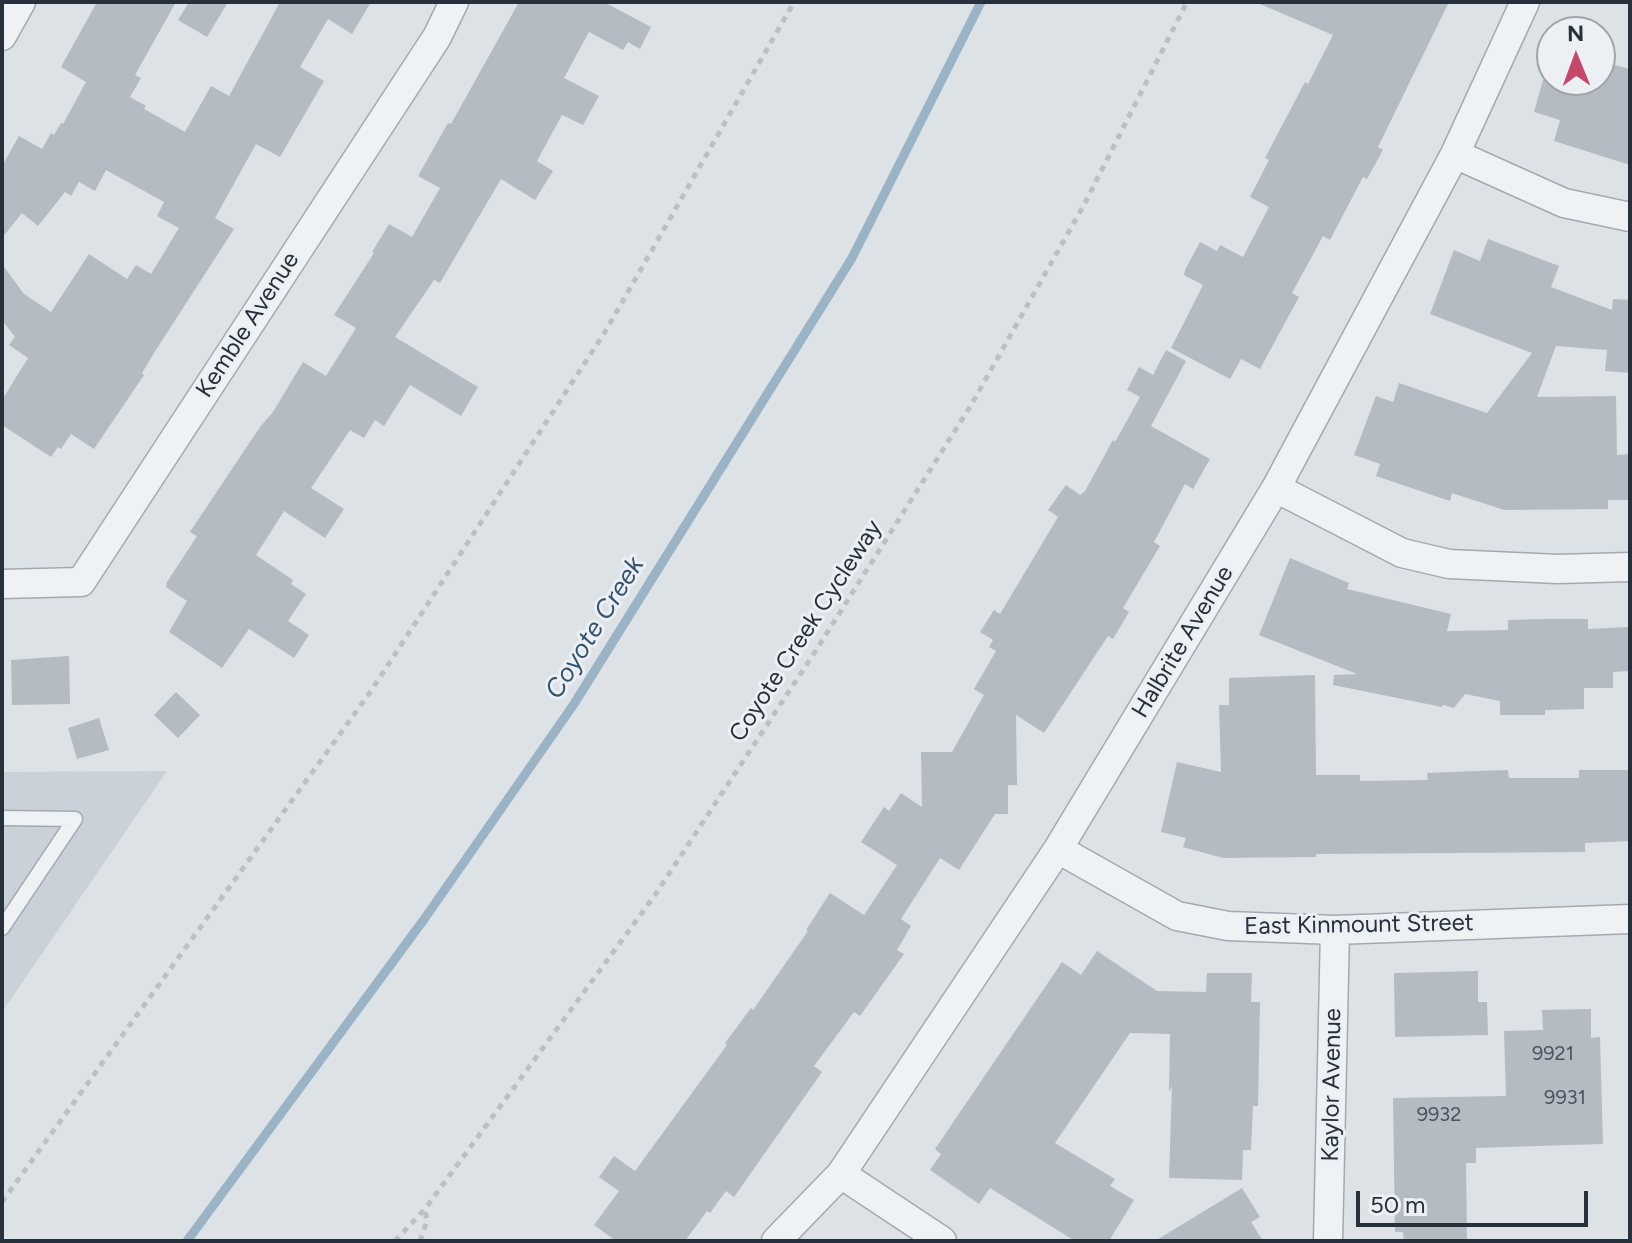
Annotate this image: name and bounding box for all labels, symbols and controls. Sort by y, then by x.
north arrow [1536,16,1616,96]
text: N [1567,20,1584,47]
street label: Kemble Avenue [190,247,306,403]
street label: Coyote Creek Cycleway [724,515,888,747]
water label: Coyote Creek [539,551,651,705]
street label: Halbrite Avenue [1126,561,1240,723]
street label: East Kinmount Street [1244,909,1474,941]
street label: Kaylor Avenue [1316,1008,1348,1162]
house number: 9921 [1532,1042,1574,1066]
house number: 9931 [1544,1086,1586,1110]
house number: 9932 [1417,1103,1461,1127]
scale bar [1360,1175,1592,1225]
text: 50 m [1370,1190,1426,1219]

